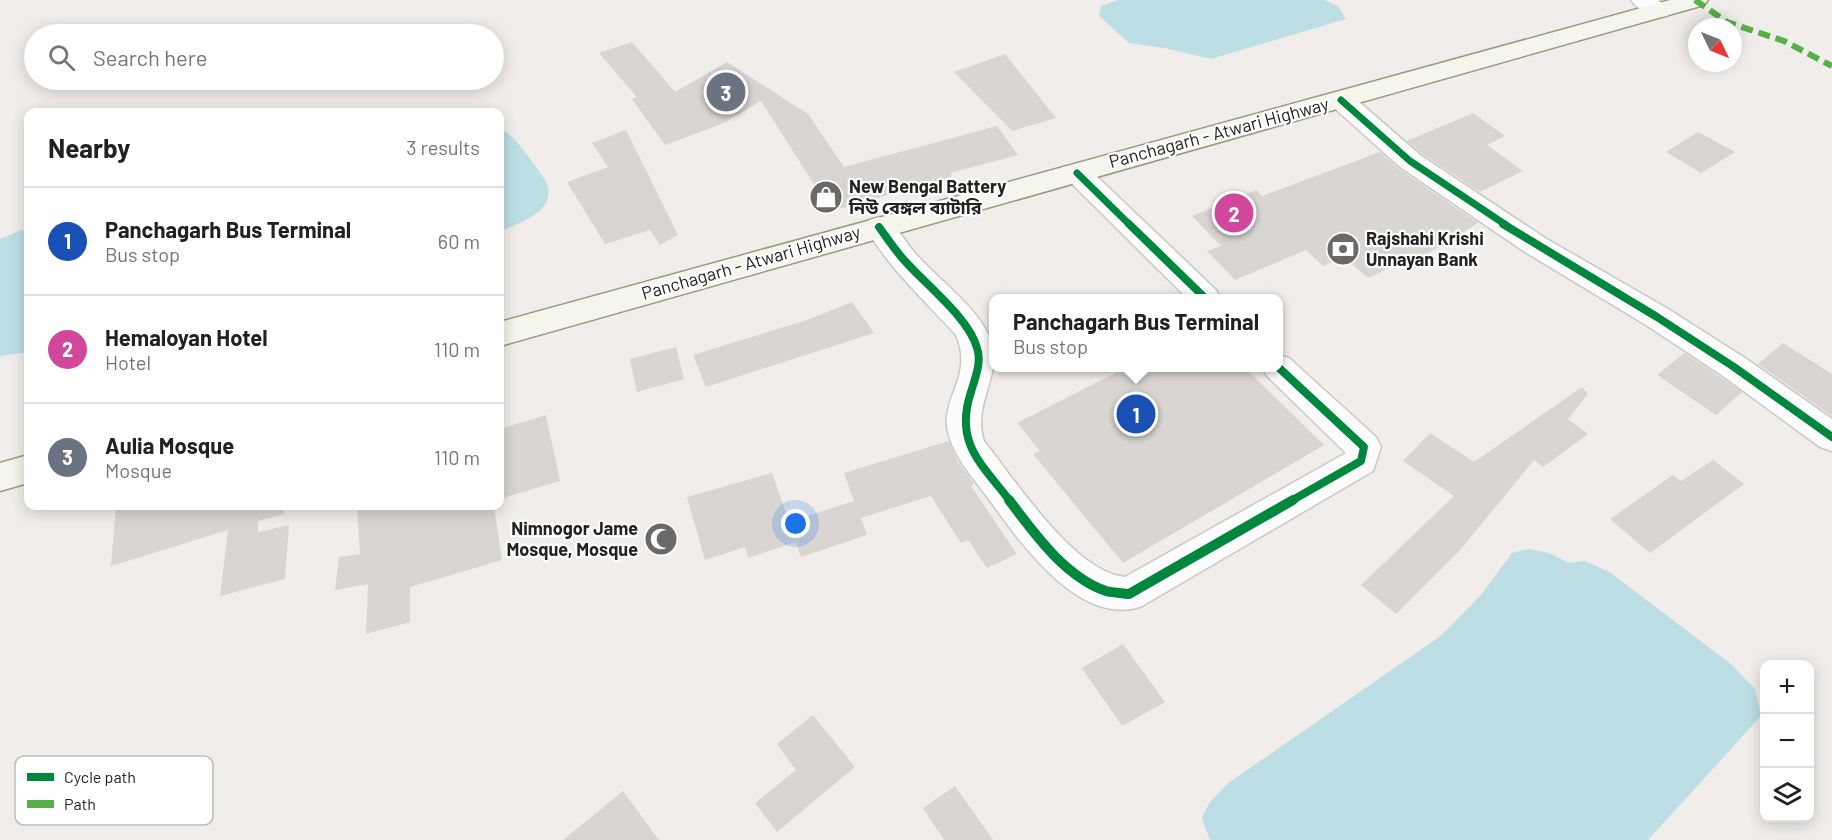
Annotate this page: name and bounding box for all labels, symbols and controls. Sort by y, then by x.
north arrow [1688,18,1742,72]
search box [24,24,504,90]
icon: search [45,41,78,74]
text: Search here [93,44,207,70]
pin: 3 [706,70,746,115]
street label: Panchagarh - Atwari Highway [1106,92,1331,172]
text: Nearby [48,132,130,163]
text: 3 results [406,135,480,159]
place label: New Bengal Battery নিউ বেঙ্গল ব্যাটারি [848,175,1006,218]
shop icon: New Bengal Battery নিউ বেঙ্গল ব্যাটারি [808,179,844,215]
pin: 2 [1214,190,1254,236]
text: Panchagarh Bus Terminal [105,216,351,242]
street label: Panchagarh - Atwari Highway [639,220,863,304]
place label: Rajshahi Krishi Unnayan Bank [1366,227,1484,270]
text: 1 [64,229,71,253]
text: 60 m [438,229,480,253]
bank icon: Rajshahi Krishi Unnayan Bank [1325,231,1361,267]
text: Bus stop [105,242,180,266]
popup [989,294,1283,372]
text: Panchagarh Bus Terminal [1013,308,1259,334]
text: Hemaloyan Hotel [105,324,268,350]
text: Bus stop [1013,334,1088,358]
text: 2 [62,337,73,361]
text: 110 m [434,337,480,361]
text: Hotel [105,350,151,374]
pin: 1 [1116,392,1156,436]
text: Aulia Mosque [105,432,234,458]
text: 3 [62,445,73,469]
text: 110 m [434,445,480,469]
text: Mosque [105,458,172,482]
your location [781,509,810,538]
place label: Nimnogor Jame Mosque, Mosque [506,517,638,560]
mosque icon: Nimnogor Jame Mosque, Mosque [643,521,679,557]
map controls [1760,660,1814,822]
button: + [1760,660,1814,714]
button: − [1760,714,1814,768]
legend [15,756,213,825]
text: Cycle path [64,767,136,786]
button: layers [1760,768,1814,822]
text: Path [64,794,96,813]

